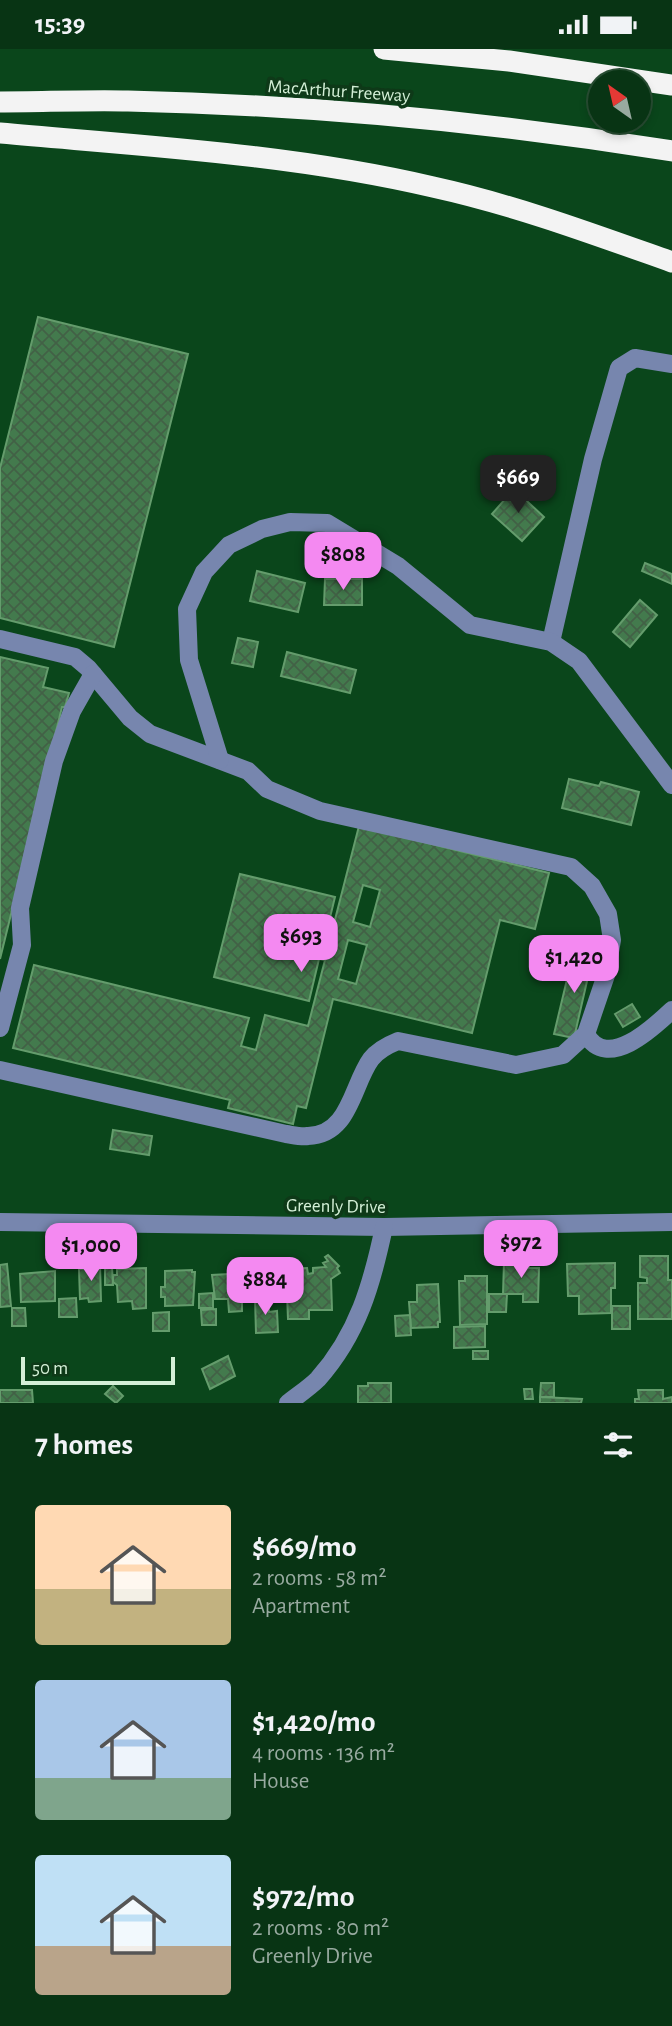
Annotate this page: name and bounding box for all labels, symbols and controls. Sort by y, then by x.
text: 15:39 [35,11,85,37]
north arrow [588,70,651,133]
map controls [588,70,651,133]
street label: MacArthur Freeway [267,77,411,106]
pin: $669 [477,455,559,515]
text: $669 [496,466,540,489]
pin: $808 [302,533,384,592]
text: $808 [320,543,366,566]
pin: $693 [260,915,342,974]
text: $693 [280,925,322,948]
pin: $1,420 [517,935,631,995]
text: $1,420 [545,946,603,969]
street label: Greenly Drive [286,1196,386,1217]
pin: $972 [480,1221,562,1280]
pin: $1,000 [34,1223,148,1283]
text: $972 [500,1231,542,1254]
text: $1,000 [61,1234,121,1257]
pin: $884 [224,1257,306,1317]
text: $884 [243,1268,287,1291]
scale bar [21,1354,175,1386]
text: 50 m [32,1359,68,1378]
icon: filters [599,1426,637,1464]
text: 7 homes [35,1430,133,1460]
text: $669/mo [252,1532,357,1562]
icon: home [91,1533,175,1617]
text: 2 rooms · 58 m² [252,1567,387,1590]
text: Apartment [252,1595,350,1618]
text: $1,420/mo [252,1707,376,1737]
icon: home [91,1708,175,1792]
text: 4 rooms · 136 m² [252,1742,395,1765]
text: House [252,1770,309,1793]
text: $972/mo [252,1882,355,1912]
icon: home [91,1883,175,1967]
text: 2 rooms · 80 m² [252,1917,389,1940]
text: Greenly Drive [252,1945,373,1968]

